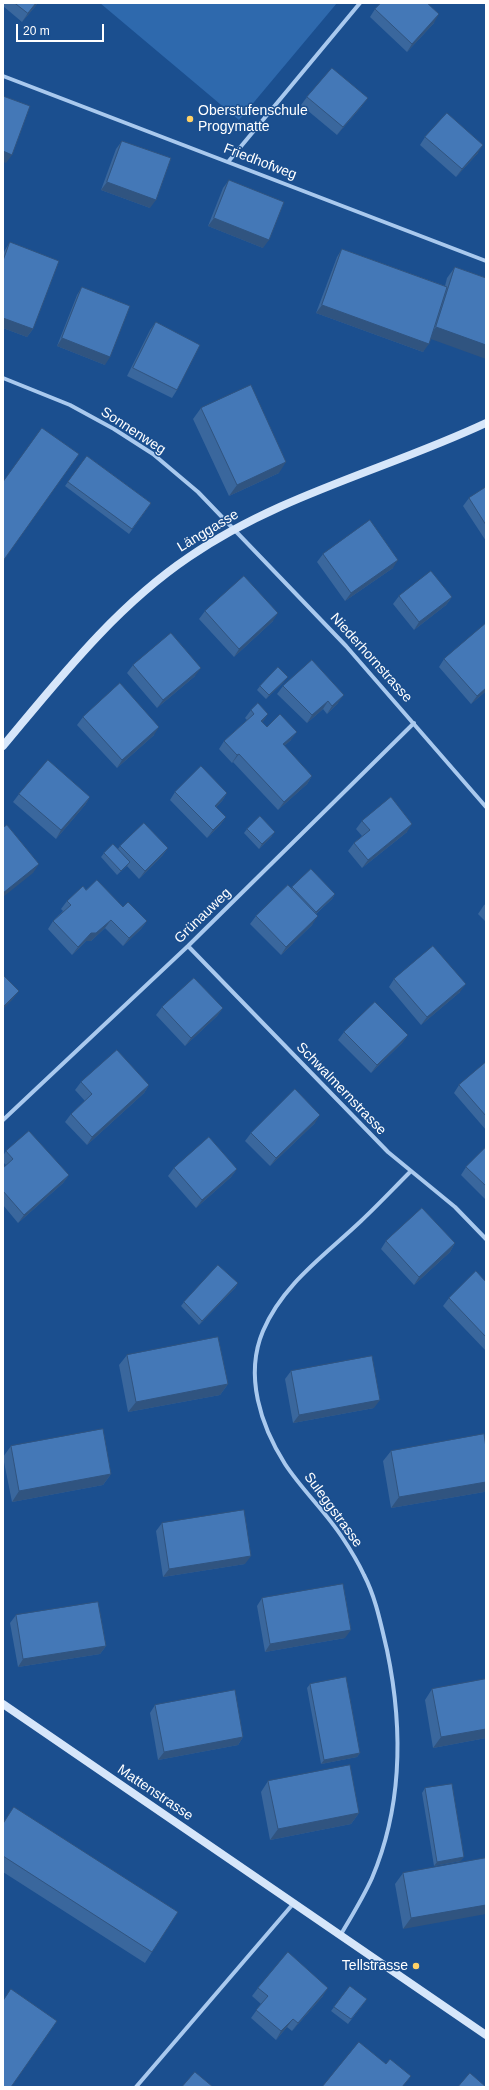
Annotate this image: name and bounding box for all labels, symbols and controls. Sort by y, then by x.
scale bar [18,16,106,42]
text: 20 m [23,24,50,38]
place label: Oberstufenschule Progymatte [198,103,308,136]
marker: Oberstufenschule Progymatte [185,114,195,124]
street label: Friedhofweg [221,140,299,184]
street label: Sonnenweg [97,404,169,458]
street label: Länggasse [174,506,242,556]
street label: Niederhornstrasse [326,610,416,706]
street label: Grünauweg [171,885,235,947]
street label: Schwalmernstrasse [293,1039,389,1139]
street label: Suleggstrasse [300,1469,366,1551]
street label: Mattenstrasse [114,1761,196,1825]
place label: Tellstrasse [342,1958,408,1974]
marker: Tellstrasse [411,1961,421,1971]

